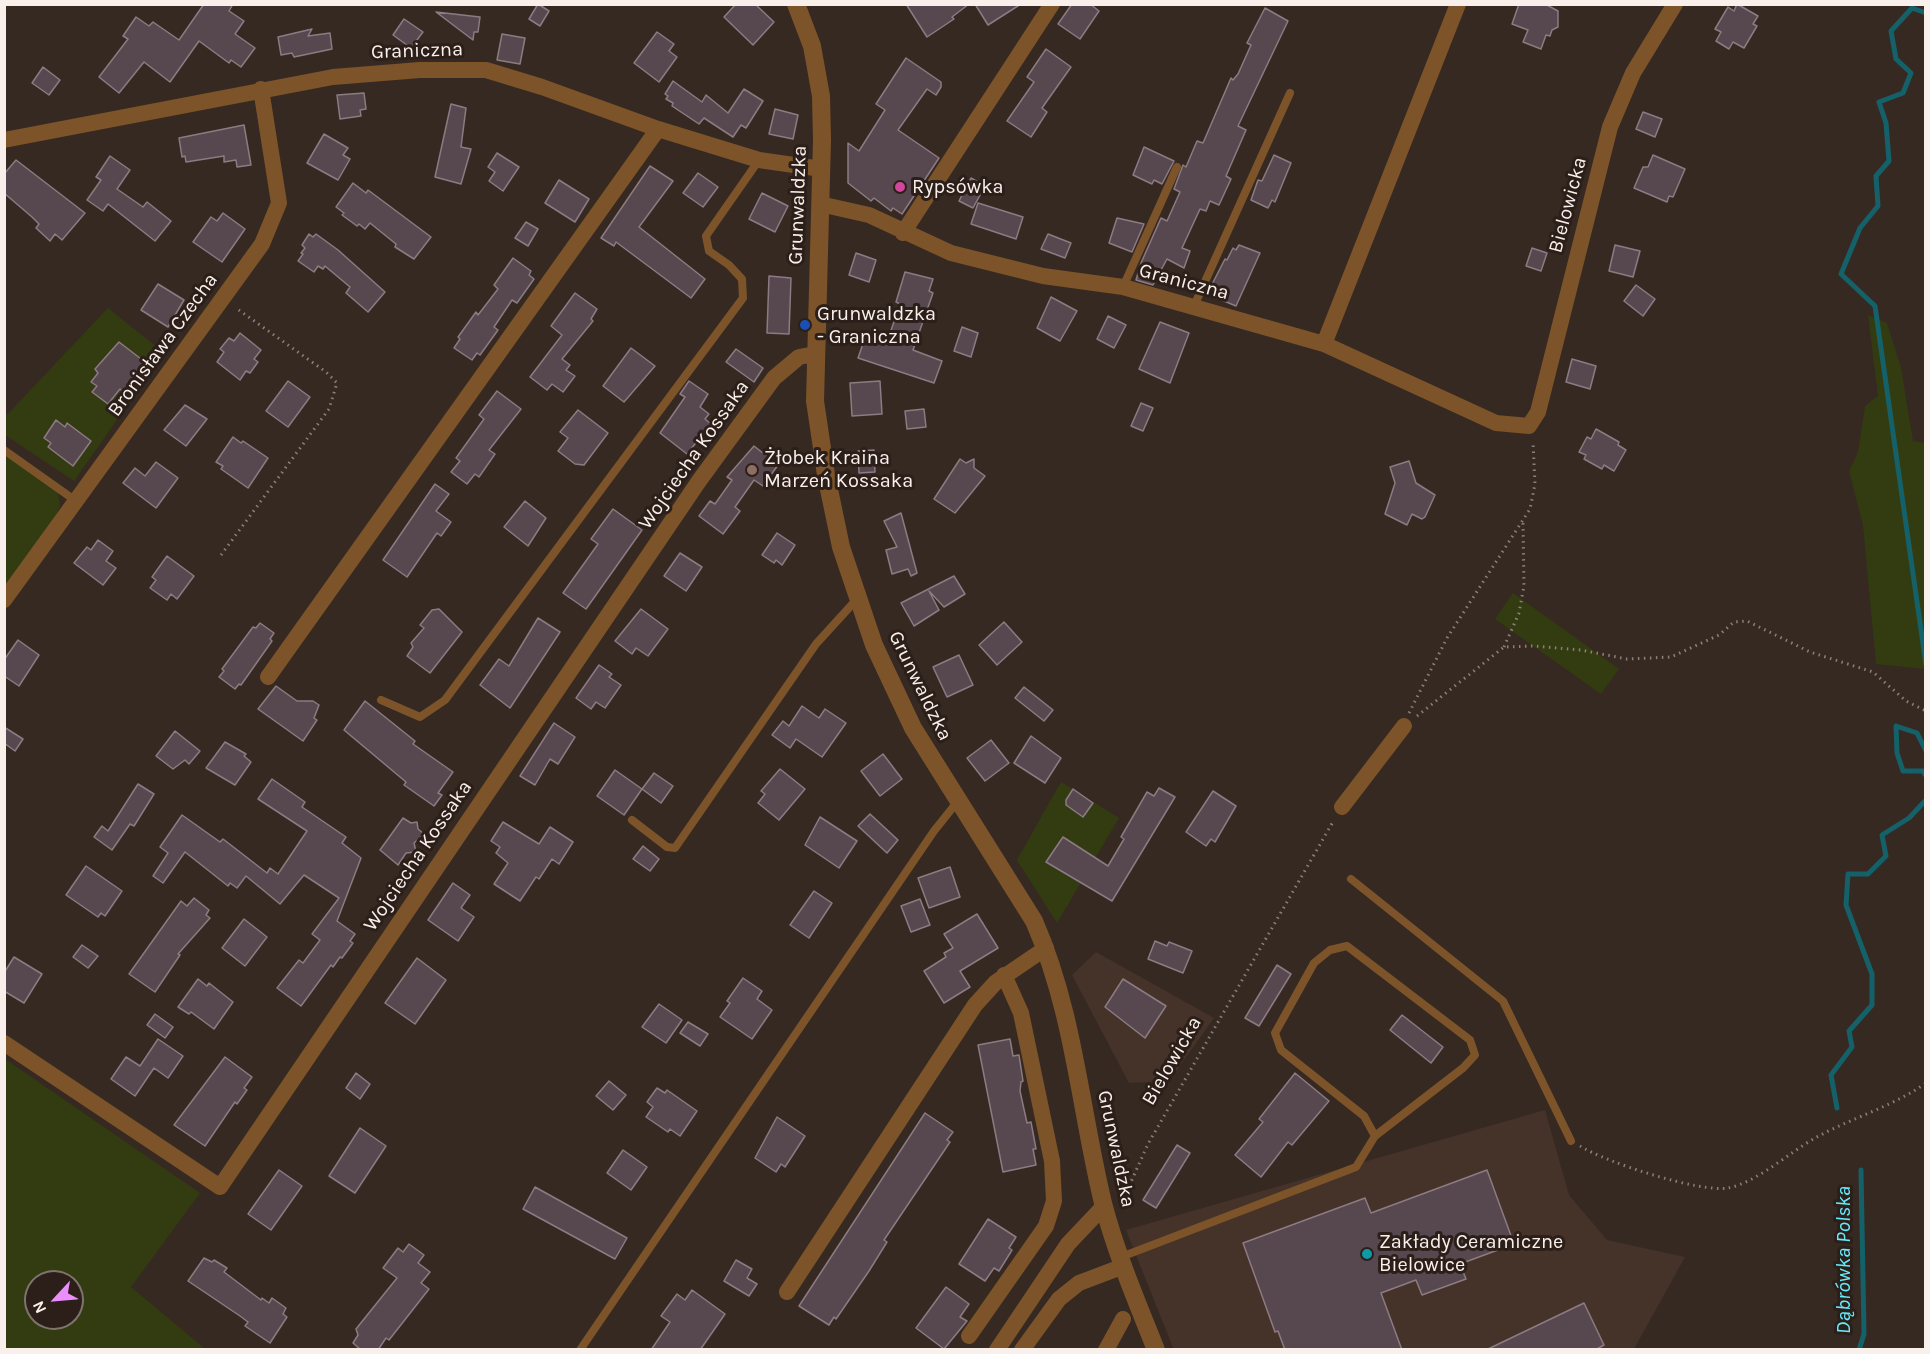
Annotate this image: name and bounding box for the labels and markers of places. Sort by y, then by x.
place label: Rypsówka [912,175,1003,199]
marker: Rypsówka [893,180,907,194]
place label: Grunwaldzka - Graniczna [817,302,936,349]
marker: Grunwaldzka - Graniczna [798,318,812,332]
place label: Żłobek Kraina Marzeń Kossaka [764,446,913,493]
marker: Żłobek Kraina Marzeń Kossaka [745,463,759,477]
place label: Zakłady Ceramiczne Bielowice [1379,1230,1563,1277]
marker: Zakłady Ceramiczne Bielowice [1360,1247,1374,1261]

